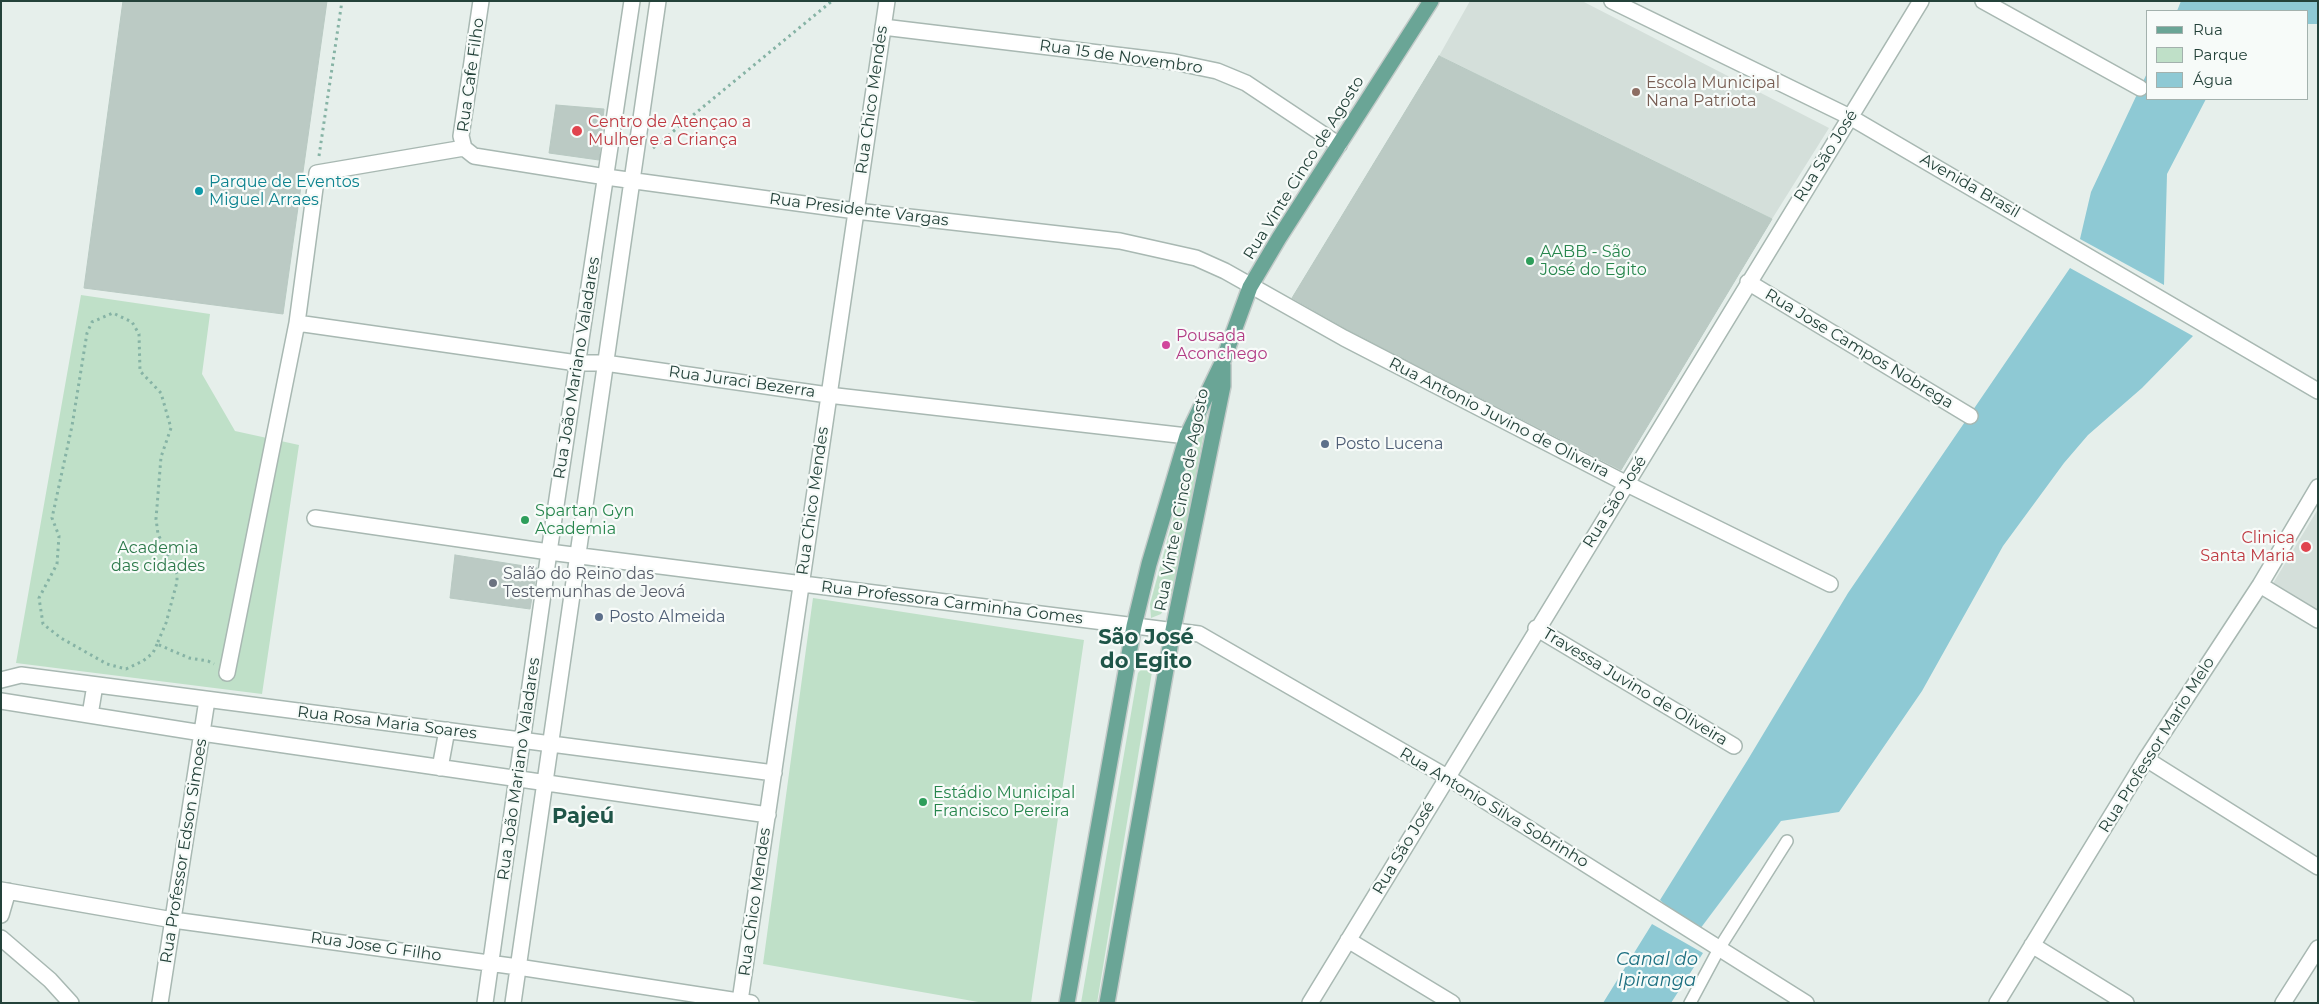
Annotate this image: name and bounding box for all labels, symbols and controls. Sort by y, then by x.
legend [2146,10,2309,100]
street label: Rua Cafe Filho [453,17,489,133]
text: Rua [2193,20,2223,39]
street label: Rua Chico Mendes [852,25,892,175]
street label: Rua 15 de Novembro [1038,36,1204,78]
text: Parque [2193,45,2248,64]
text: Água [2193,70,2233,89]
street label: Rua Vinte Cinco de Agosto [1240,73,1368,263]
place label: Escola Municipal Nana Patriota [1646,73,1780,111]
marker: Escola Municipal Nana Patriota [1630,86,1642,98]
street label: Rua São José [1790,106,1862,206]
place label: Centro de Atençao a Mulher e a Criança [588,112,751,150]
marker: Centro de Atençao a Mulher e a Criança [570,124,584,138]
street label: Avenida Brasil [1917,150,2023,222]
place label: Parque de Eventos Miguel Arraes [209,172,360,210]
marker: Parque de Eventos Miguel Arraes [193,185,205,197]
street label: Rua Presidente Vargas [768,189,950,231]
place label: AABB - São José do Egito [1540,242,1647,280]
street label: Rua João Mariano Valadares [550,255,604,481]
marker: AABB - São José do Egito [1524,255,1536,267]
street label: Rua Jose Campos Nobrega [1761,285,1957,413]
place label: Pousada Aconchego [1176,326,1267,364]
marker: Pousada Aconchego [1160,339,1172,351]
street label: Rua Antonio Juvino de Oliveira [1386,354,1612,482]
street label: Rua Juraci Bezerra [667,362,817,402]
street label: Rua Vinte e Cinco de Agosto [1151,387,1213,613]
street label: Rua Chico Mendes [793,426,833,576]
place label: Posto Lucena [1335,434,1443,454]
marker: Posto Lucena [1319,438,1331,450]
street label: Rua São José [1579,452,1651,552]
place label: Spartan Gyn Academia [535,501,634,539]
marker: Spartan Gyn Academia [519,514,531,526]
place label: Clinica Santa Maria [2200,528,2295,566]
park label: Academia das cidades [111,538,205,576]
marker: Clinica Santa Maria [2299,540,2313,554]
place label: Salão do Reino das Testemunhas de Jeová [503,564,685,602]
marker: Salão do Reino das Testemunhas de Jeová [487,577,499,589]
street label: Rua Professora Carminha Gomes [820,577,1084,629]
place label: Posto Almeida [609,607,726,627]
marker: Posto Almeida [593,611,605,623]
street label: Travessa Juvino de Oliveira [1539,624,1731,750]
district label: São José do Egito [1098,625,1194,675]
street label: Rua Professor Mario Melo [2095,654,2219,836]
street label: Rua João Mariano Valadares [494,656,544,882]
street label: Rua Rosa Maria Soares [296,702,478,744]
street label: Rua Professor Edson Simoes [157,737,211,965]
street label: Rua Antonio Silva Sobrinho [1396,744,1592,872]
place label: Estádio Municipal Francisco Pereira [933,783,1075,821]
marker: Estádio Municipal Francisco Pereira [917,796,929,808]
street label: Rua São José [1369,798,1439,898]
district label: Pajeú [552,804,614,830]
street label: Rua Chico Mendes [735,827,775,977]
street label: Rua Jose G Filho [309,928,443,966]
water label: Canal do Ipiranga [1616,949,1698,992]

